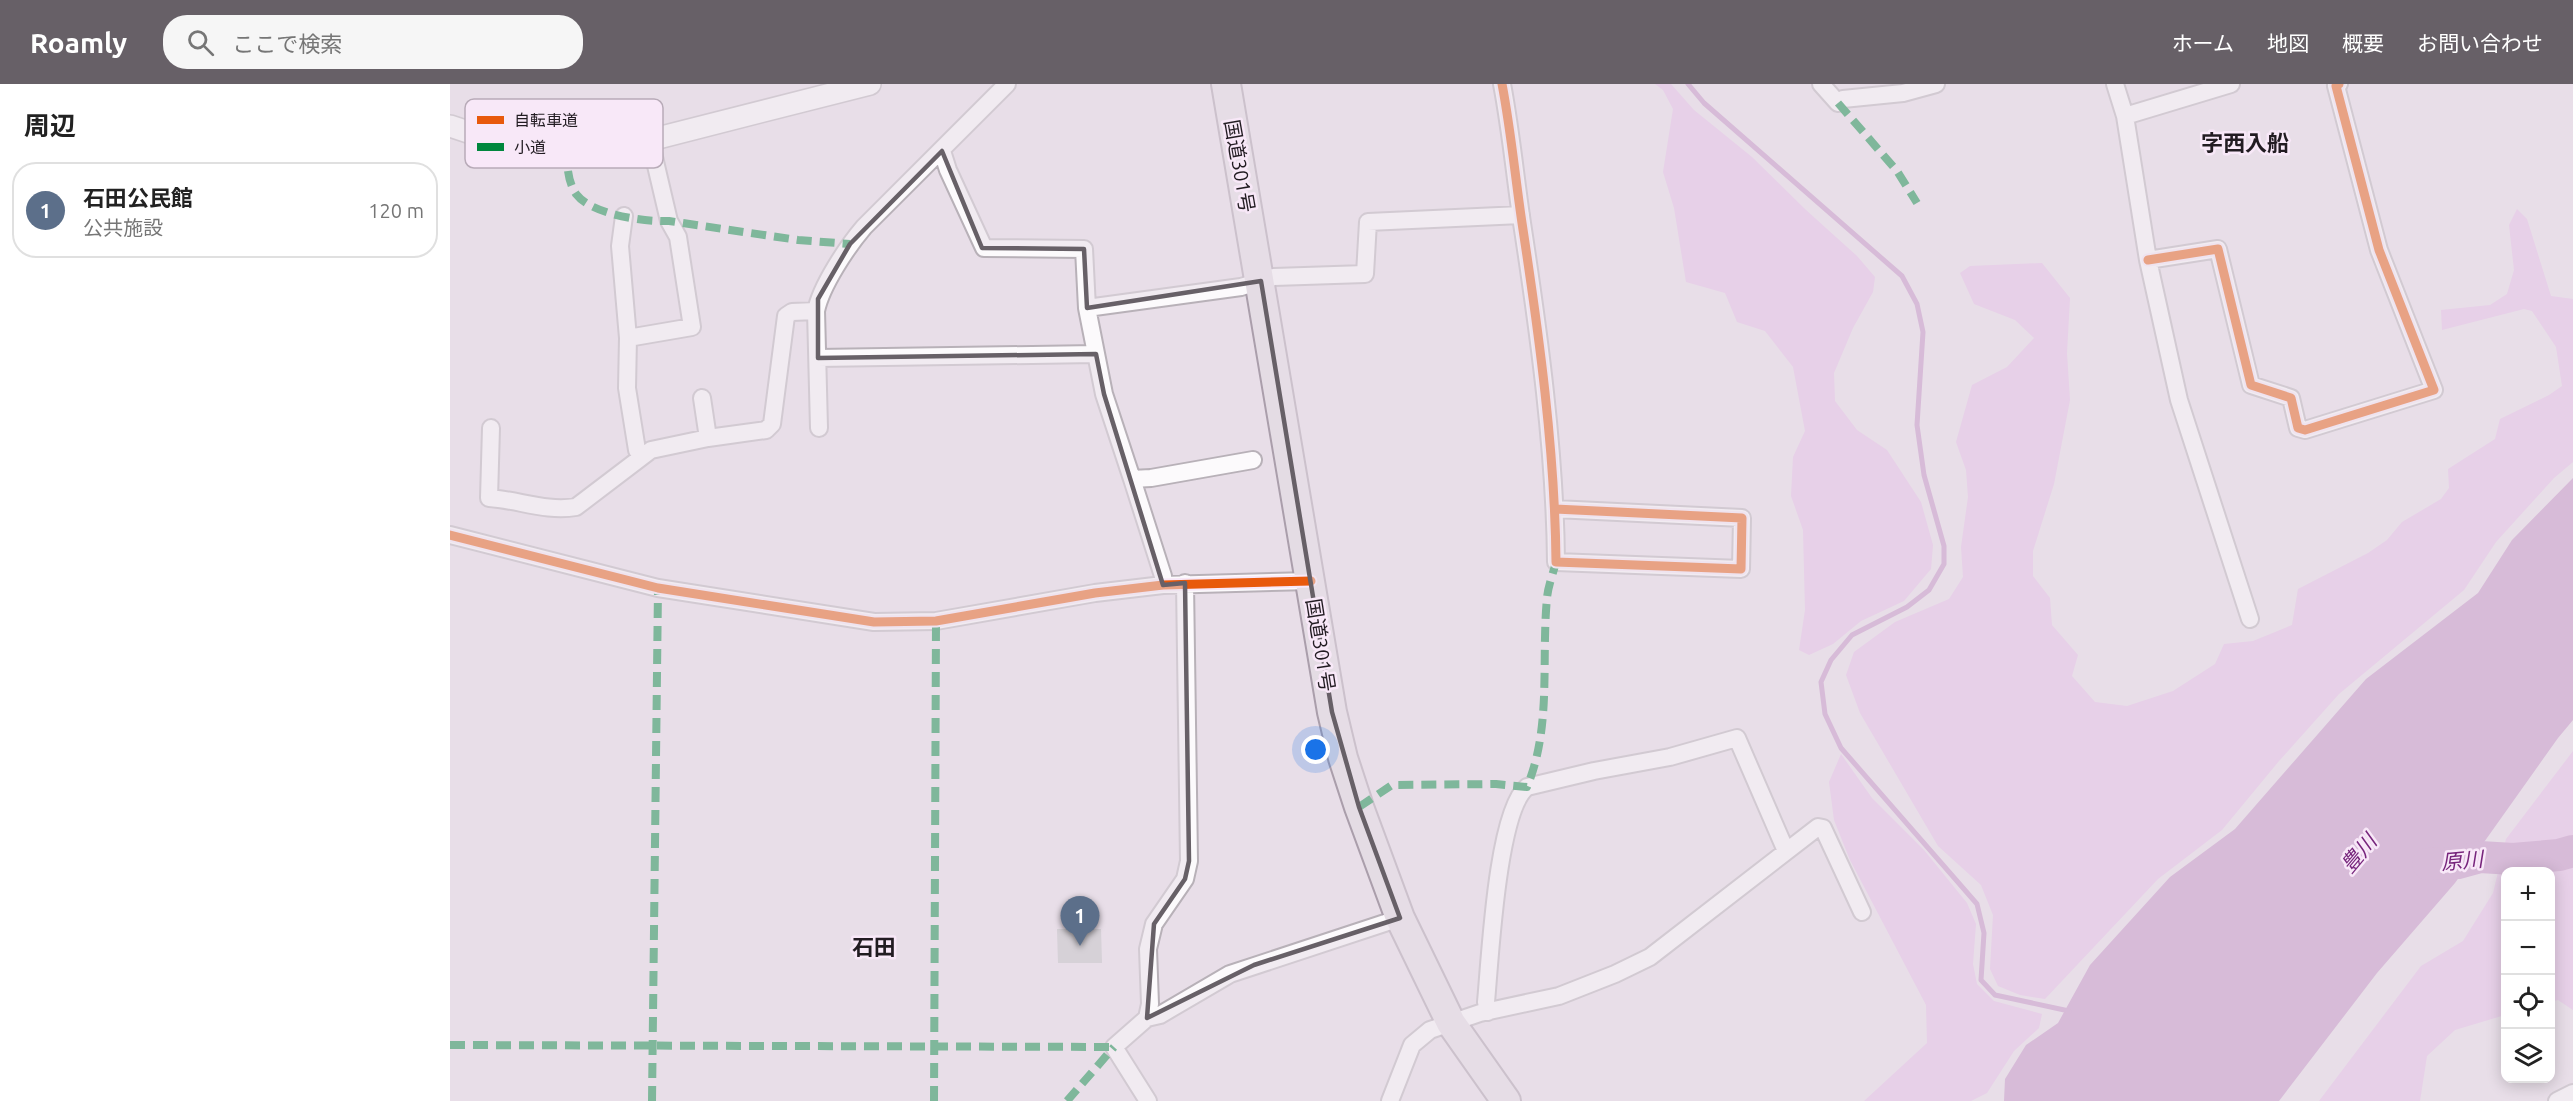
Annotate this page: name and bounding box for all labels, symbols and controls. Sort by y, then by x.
search box [163,15,583,69]
icon: search [184,26,217,59]
text: Roamly [30,27,127,58]
text: ここで検索 [232,31,342,56]
text: ホーム [2172,31,2234,55]
text: 地図 [2267,31,2309,55]
text: 概要 [2342,31,2384,55]
text: お問い合わせ [2417,31,2543,55]
legend [465,99,663,168]
text: 周辺 [24,111,76,140]
text: 自転車道 [514,111,578,129]
street label: 国道301号 [1221,118,1259,214]
district label: 字西入船 [2201,130,2289,155]
text: 小道 [514,138,546,156]
text: 石田公民館 [83,185,193,210]
text: 1 [40,199,51,222]
text: 120 m [368,199,424,222]
text: 公共施設 [83,216,163,239]
street label: 国道301号 [1302,597,1340,693]
your location [1301,735,1330,764]
water label: 豊川 [2335,828,2382,877]
water label: 原川 [2440,846,2486,874]
map controls [2501,867,2555,1083]
button: + [2501,867,2555,921]
pin: 1 [1060,896,1100,946]
button: − [2501,921,2555,975]
district label: 石田 [852,934,896,959]
button: locate [2501,975,2555,1029]
button: layers [2501,1029,2555,1083]

